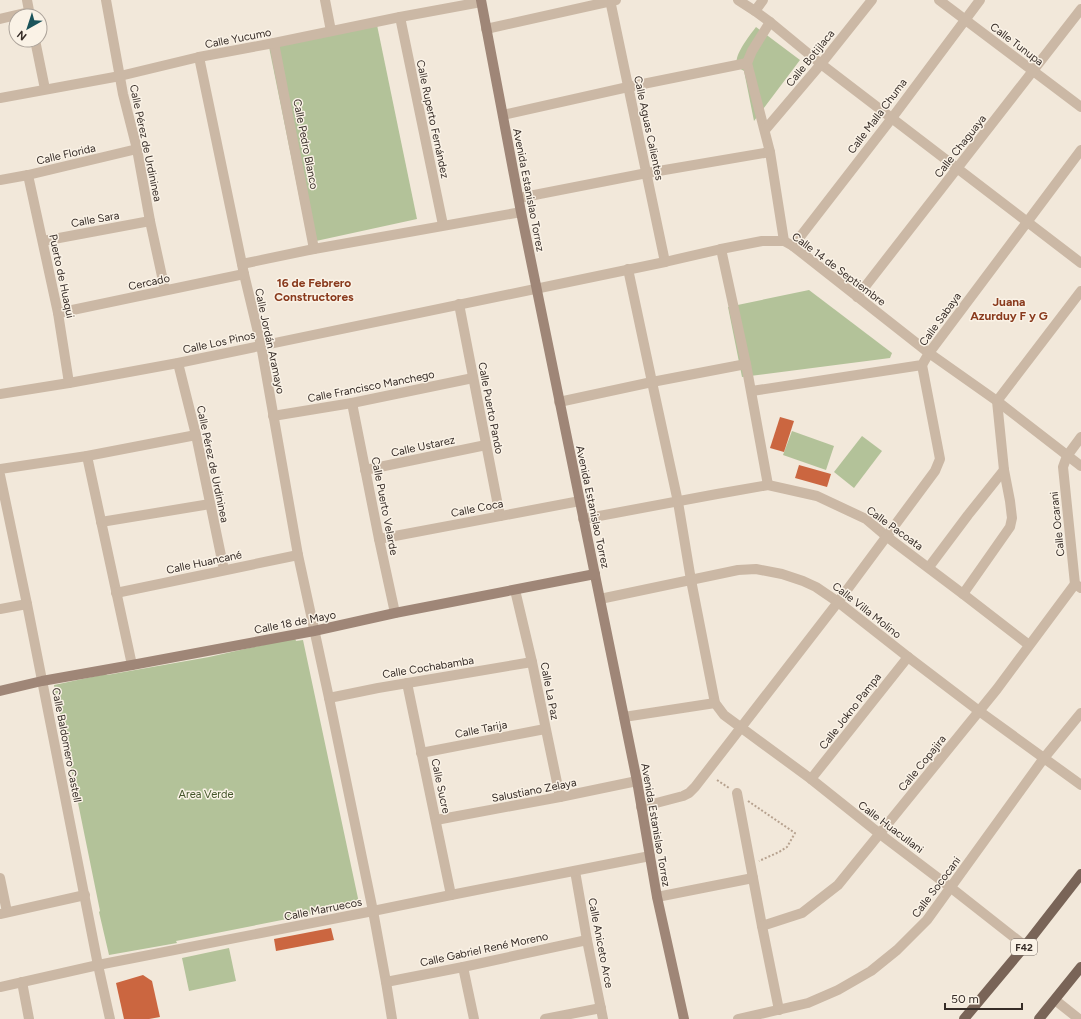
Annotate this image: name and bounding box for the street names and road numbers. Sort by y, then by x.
street label: Calle Tunupa [988,20,1046,69]
street label: Calle Yucumo [204,26,272,51]
street label: Calle Botijlaca [783,27,837,89]
street label: Calle Ruperto Fernández [414,59,451,180]
street label: Calle Aguas Calientes [631,75,666,182]
street label: Calle Malla Chuma [845,76,910,156]
street label: Calle Pérez de Urdininea [127,83,164,203]
street label: Calle Pedro Blanco [290,98,321,190]
street label: Calle Chaguaya [932,112,989,180]
street label: Avenida Estanislao Torrez [510,127,547,253]
street label: Calle Florida [35,141,97,168]
street label: Calle Sara [70,209,120,230]
street label: Calle 14 de Septiembre [789,230,888,309]
street label: Puerto de Huaqui [46,233,77,319]
street label: Cercado [127,272,171,293]
street label: Calle Jordán Aramayo [252,287,287,395]
street label: Calle Sabaya [917,290,964,348]
street label: Calle Los Pinos [182,328,256,357]
street label: Calle Puerto Pando [475,361,506,455]
street label: Calle Francisco Manchego [306,368,436,405]
street label: Calle Pérez de Urdininea [194,404,231,524]
street label: Calle Ustarez [390,433,456,460]
street label: Avenida Estanislao Torrez [573,444,612,570]
street label: Calle Puerto Velarde [369,456,400,556]
street label: Calle Ocarani [1048,491,1067,557]
street label: Calle Coca [450,497,504,520]
street label: Calle Pacoata [864,504,925,553]
street label: Calle Huancané [165,548,243,577]
street label: Calle Villa Molino [830,580,904,641]
street label: Calle 18 de Mayo [253,608,337,637]
street label: Calle Cochabamba [381,654,475,681]
street label: Calle La Paz [538,661,561,721]
street label: Calle Jokno Pampa [817,671,884,752]
street label: Calle Baldomero Castell [49,687,84,804]
street label: Calle Tarija [454,718,508,741]
street label: Calle Copajira [896,733,949,794]
street label: Calle Sucre [428,758,453,815]
street label: Avenida Estanislao Torrez [638,762,673,888]
street label: Salustiano Zelaya [491,776,577,805]
street label: Calle Huacullani [856,799,926,856]
street label: Calle Sococani [909,854,964,920]
street label: Calle Marruecos [283,896,363,923]
street label: Calle Aniceto Arce [585,897,616,989]
street label: Calle Gabriel René Moreno [419,930,549,969]
road number: F42 [1011,939,1037,955]

